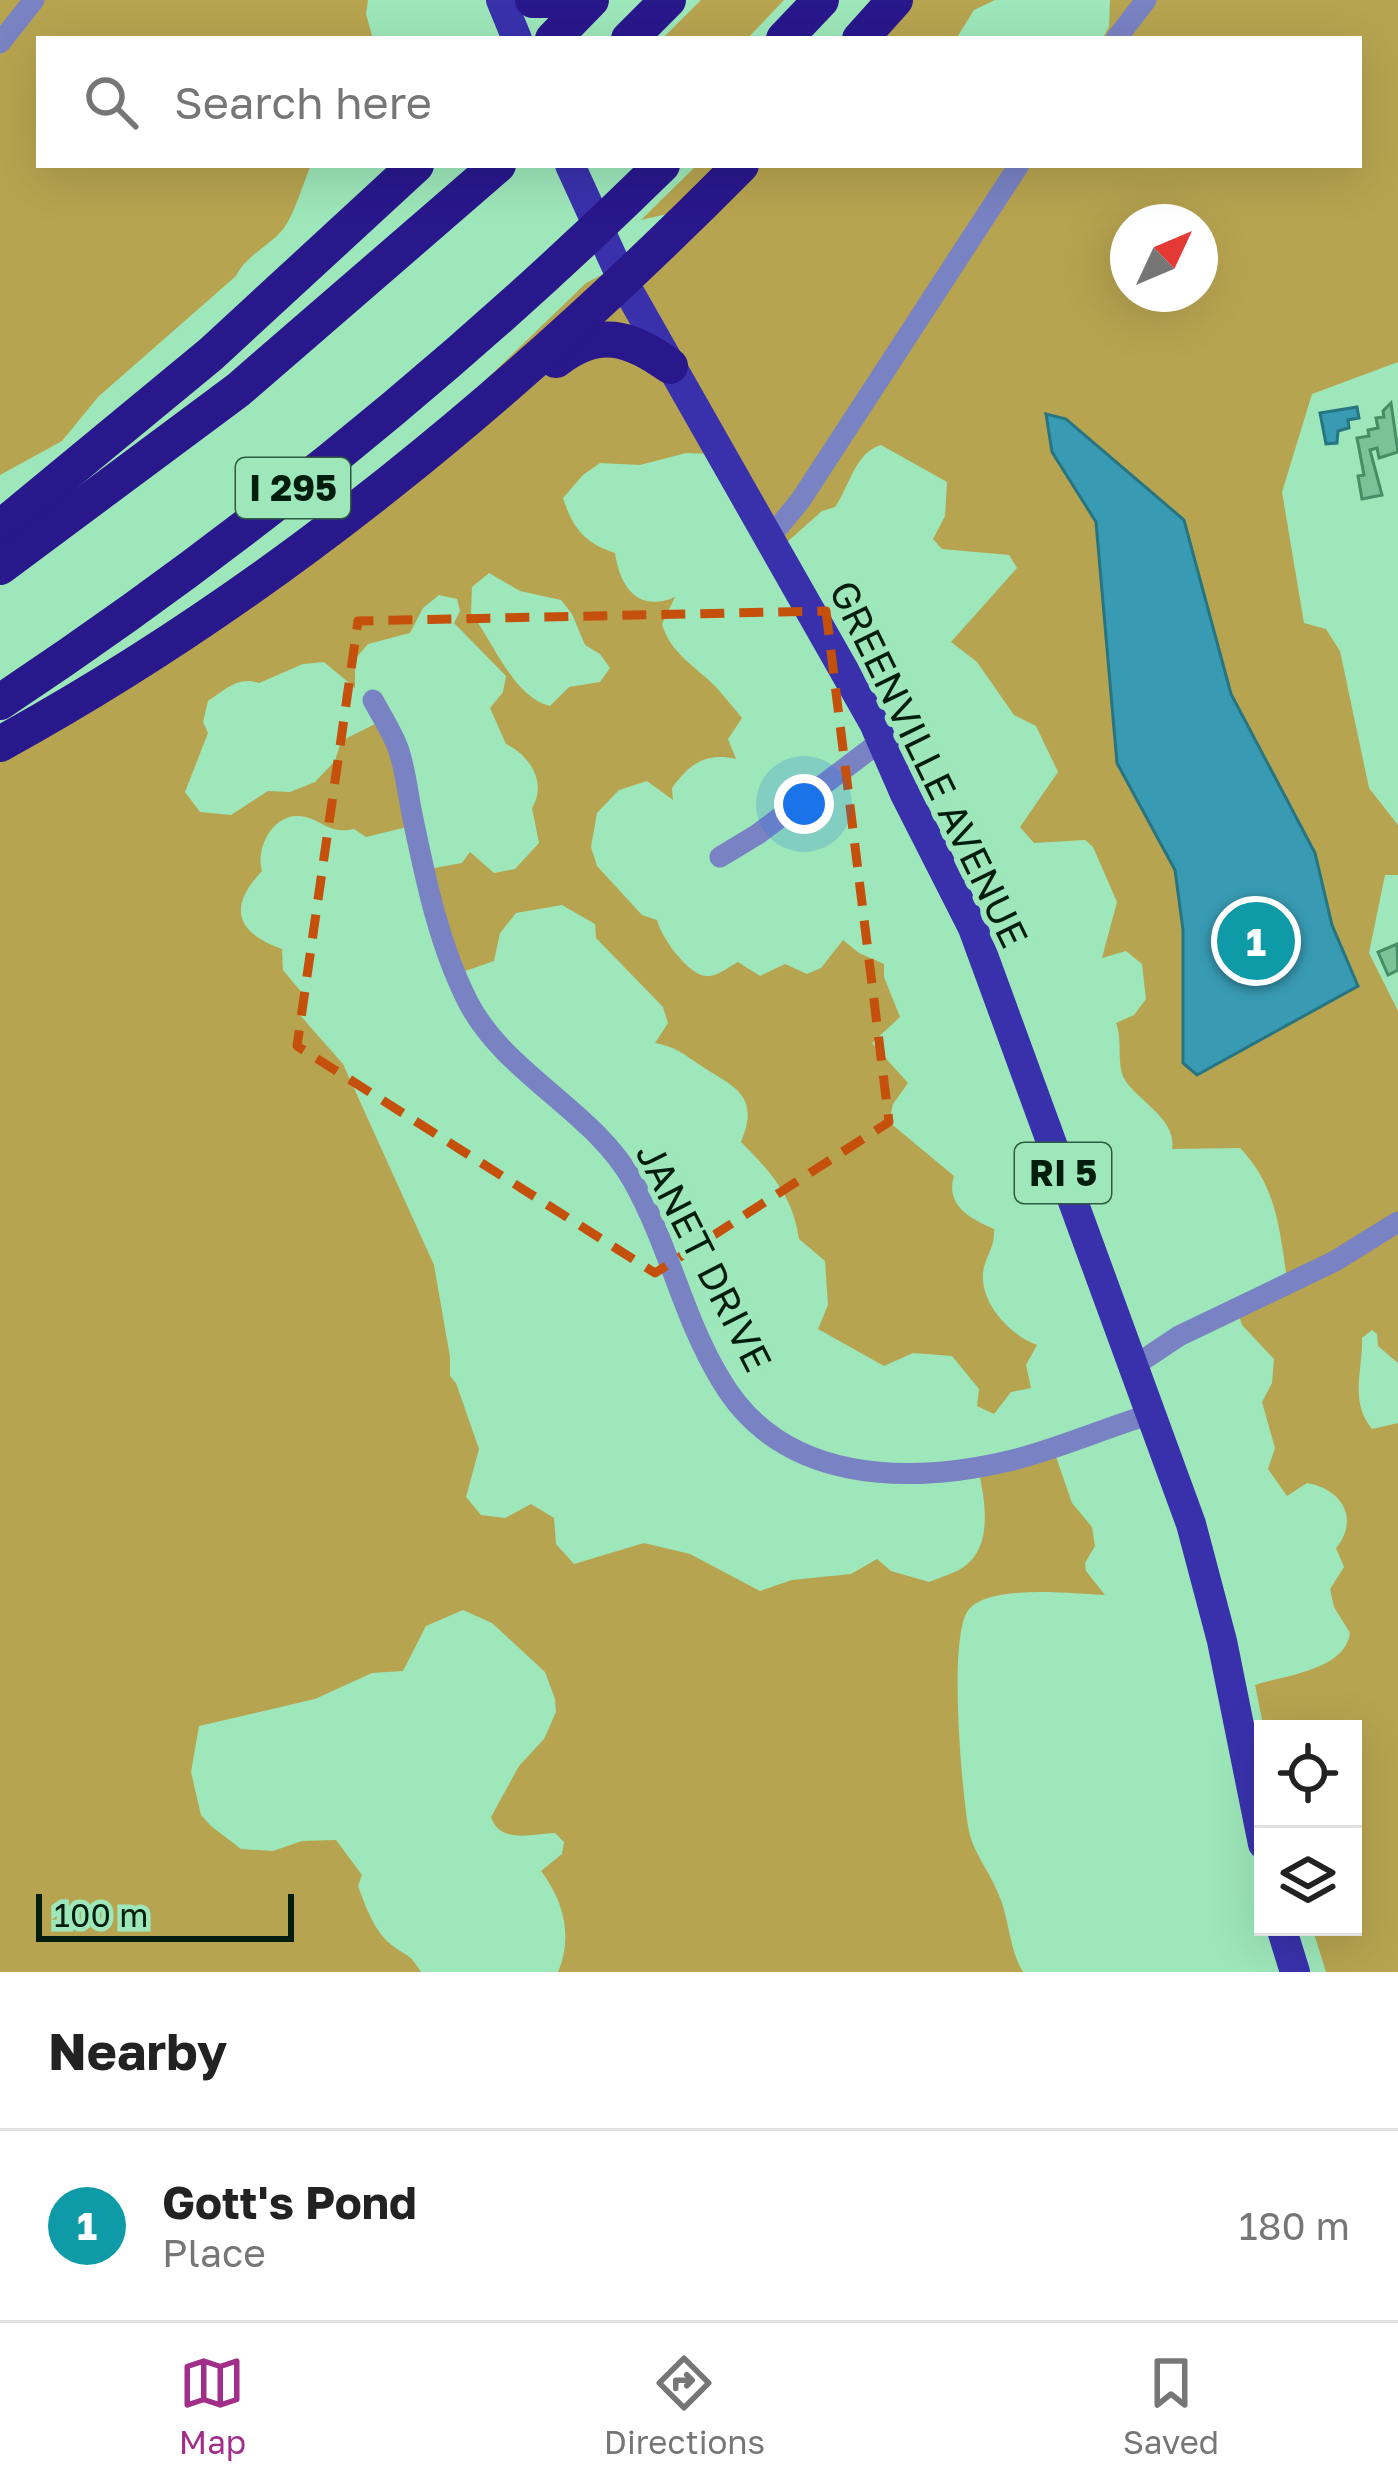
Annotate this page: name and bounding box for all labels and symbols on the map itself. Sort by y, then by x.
north arrow [1110,204,1218,312]
road number: I 295 [236,458,350,518]
street label: GREENVILLE AVENUE [820,573,1039,955]
your location [774,774,834,834]
pin: 1 [1217,896,1295,986]
street label: JANET DRIVE [627,1135,782,1379]
road number: RI 5 [1015,1143,1111,1203]
scale bar [36,1888,294,1941]

